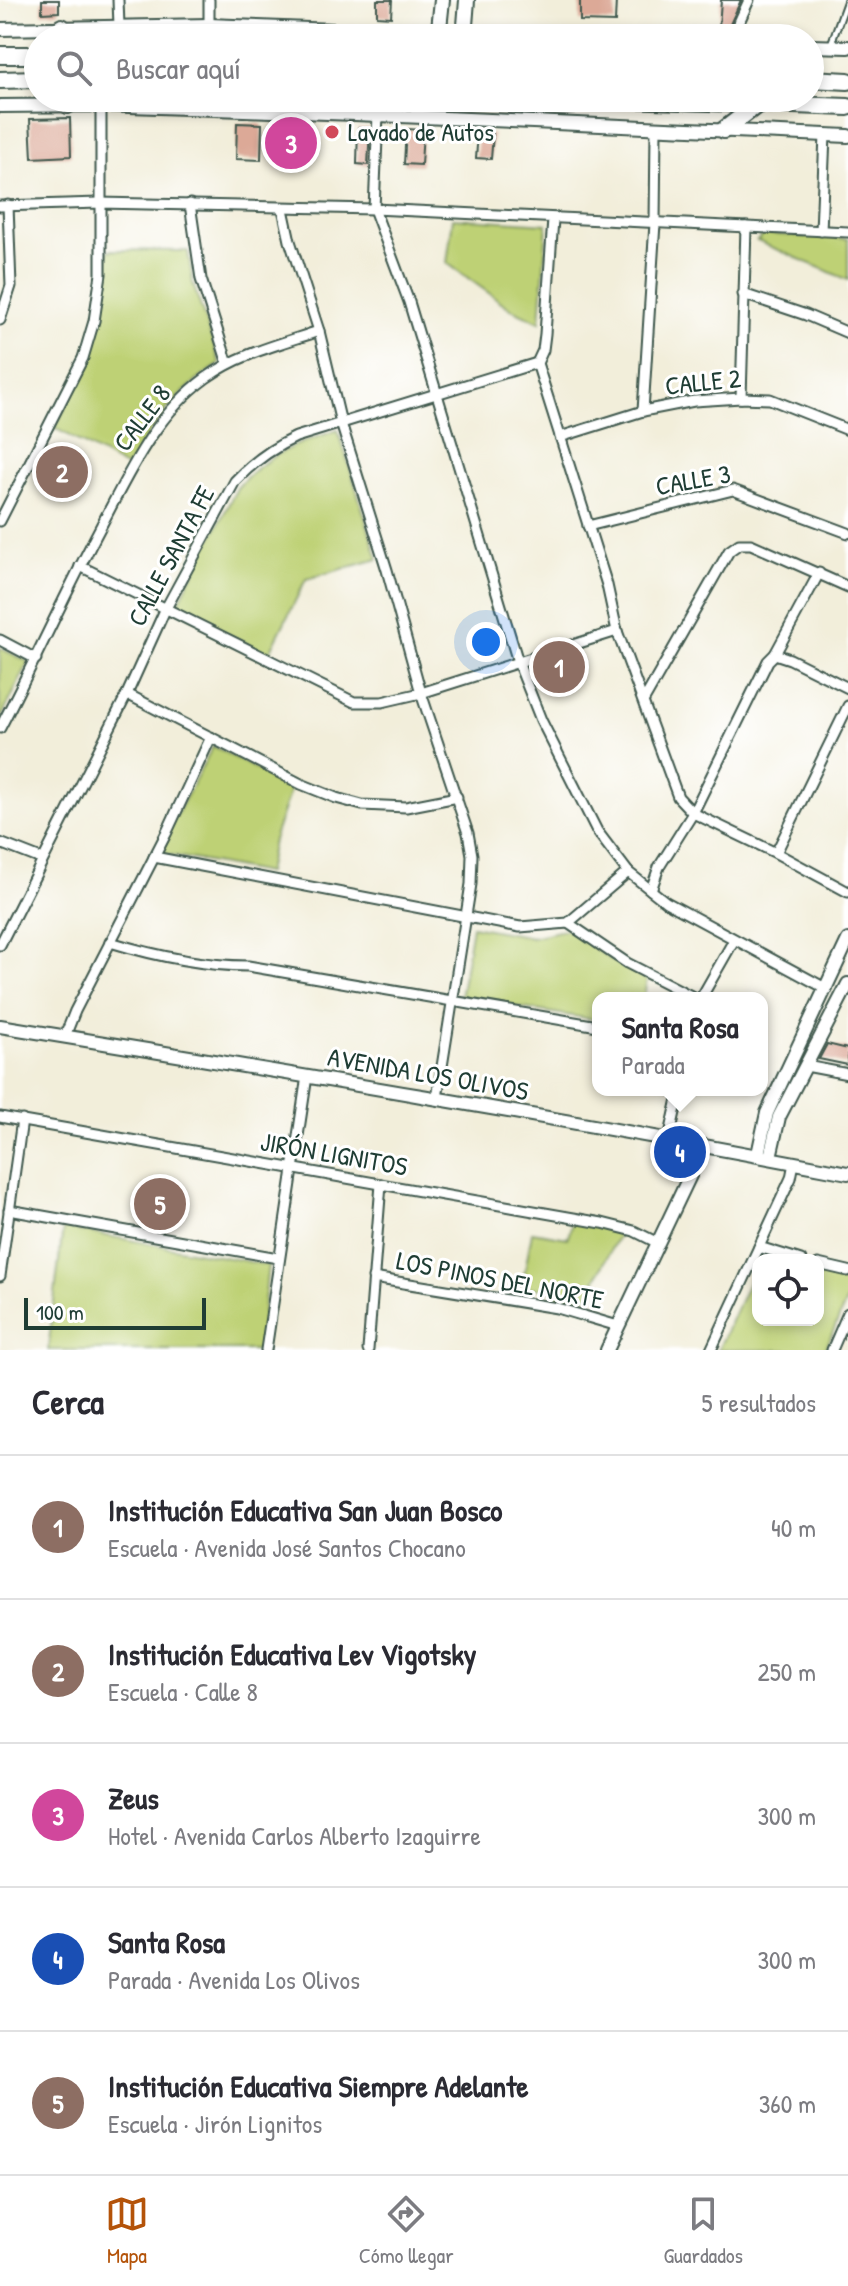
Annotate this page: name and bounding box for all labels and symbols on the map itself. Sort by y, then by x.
pin: 3 [265,113,317,173]
place label: Lavado de Autos [348,114,494,149]
marker: Lavado de Autos [323,123,341,141]
street label: CALLE 2 [663,360,743,403]
street label: CALLE 8 [105,377,178,458]
pin: 2 [36,442,88,502]
street label: CALLE 3 [653,456,733,503]
street label: CALLE SANTA FE [119,479,222,632]
your location [466,622,506,662]
pin: 1 [533,637,585,697]
street label: AVENIDA LOS OLIVOS [325,1039,531,1108]
pin: 4 [654,1122,706,1182]
street label: JIRÓN LIGNITOS [258,1123,410,1184]
pin: 5 [134,1174,186,1234]
street label: LOS PINOS DEL NORTE [394,1242,607,1317]
scale bar [24,1294,206,1330]

